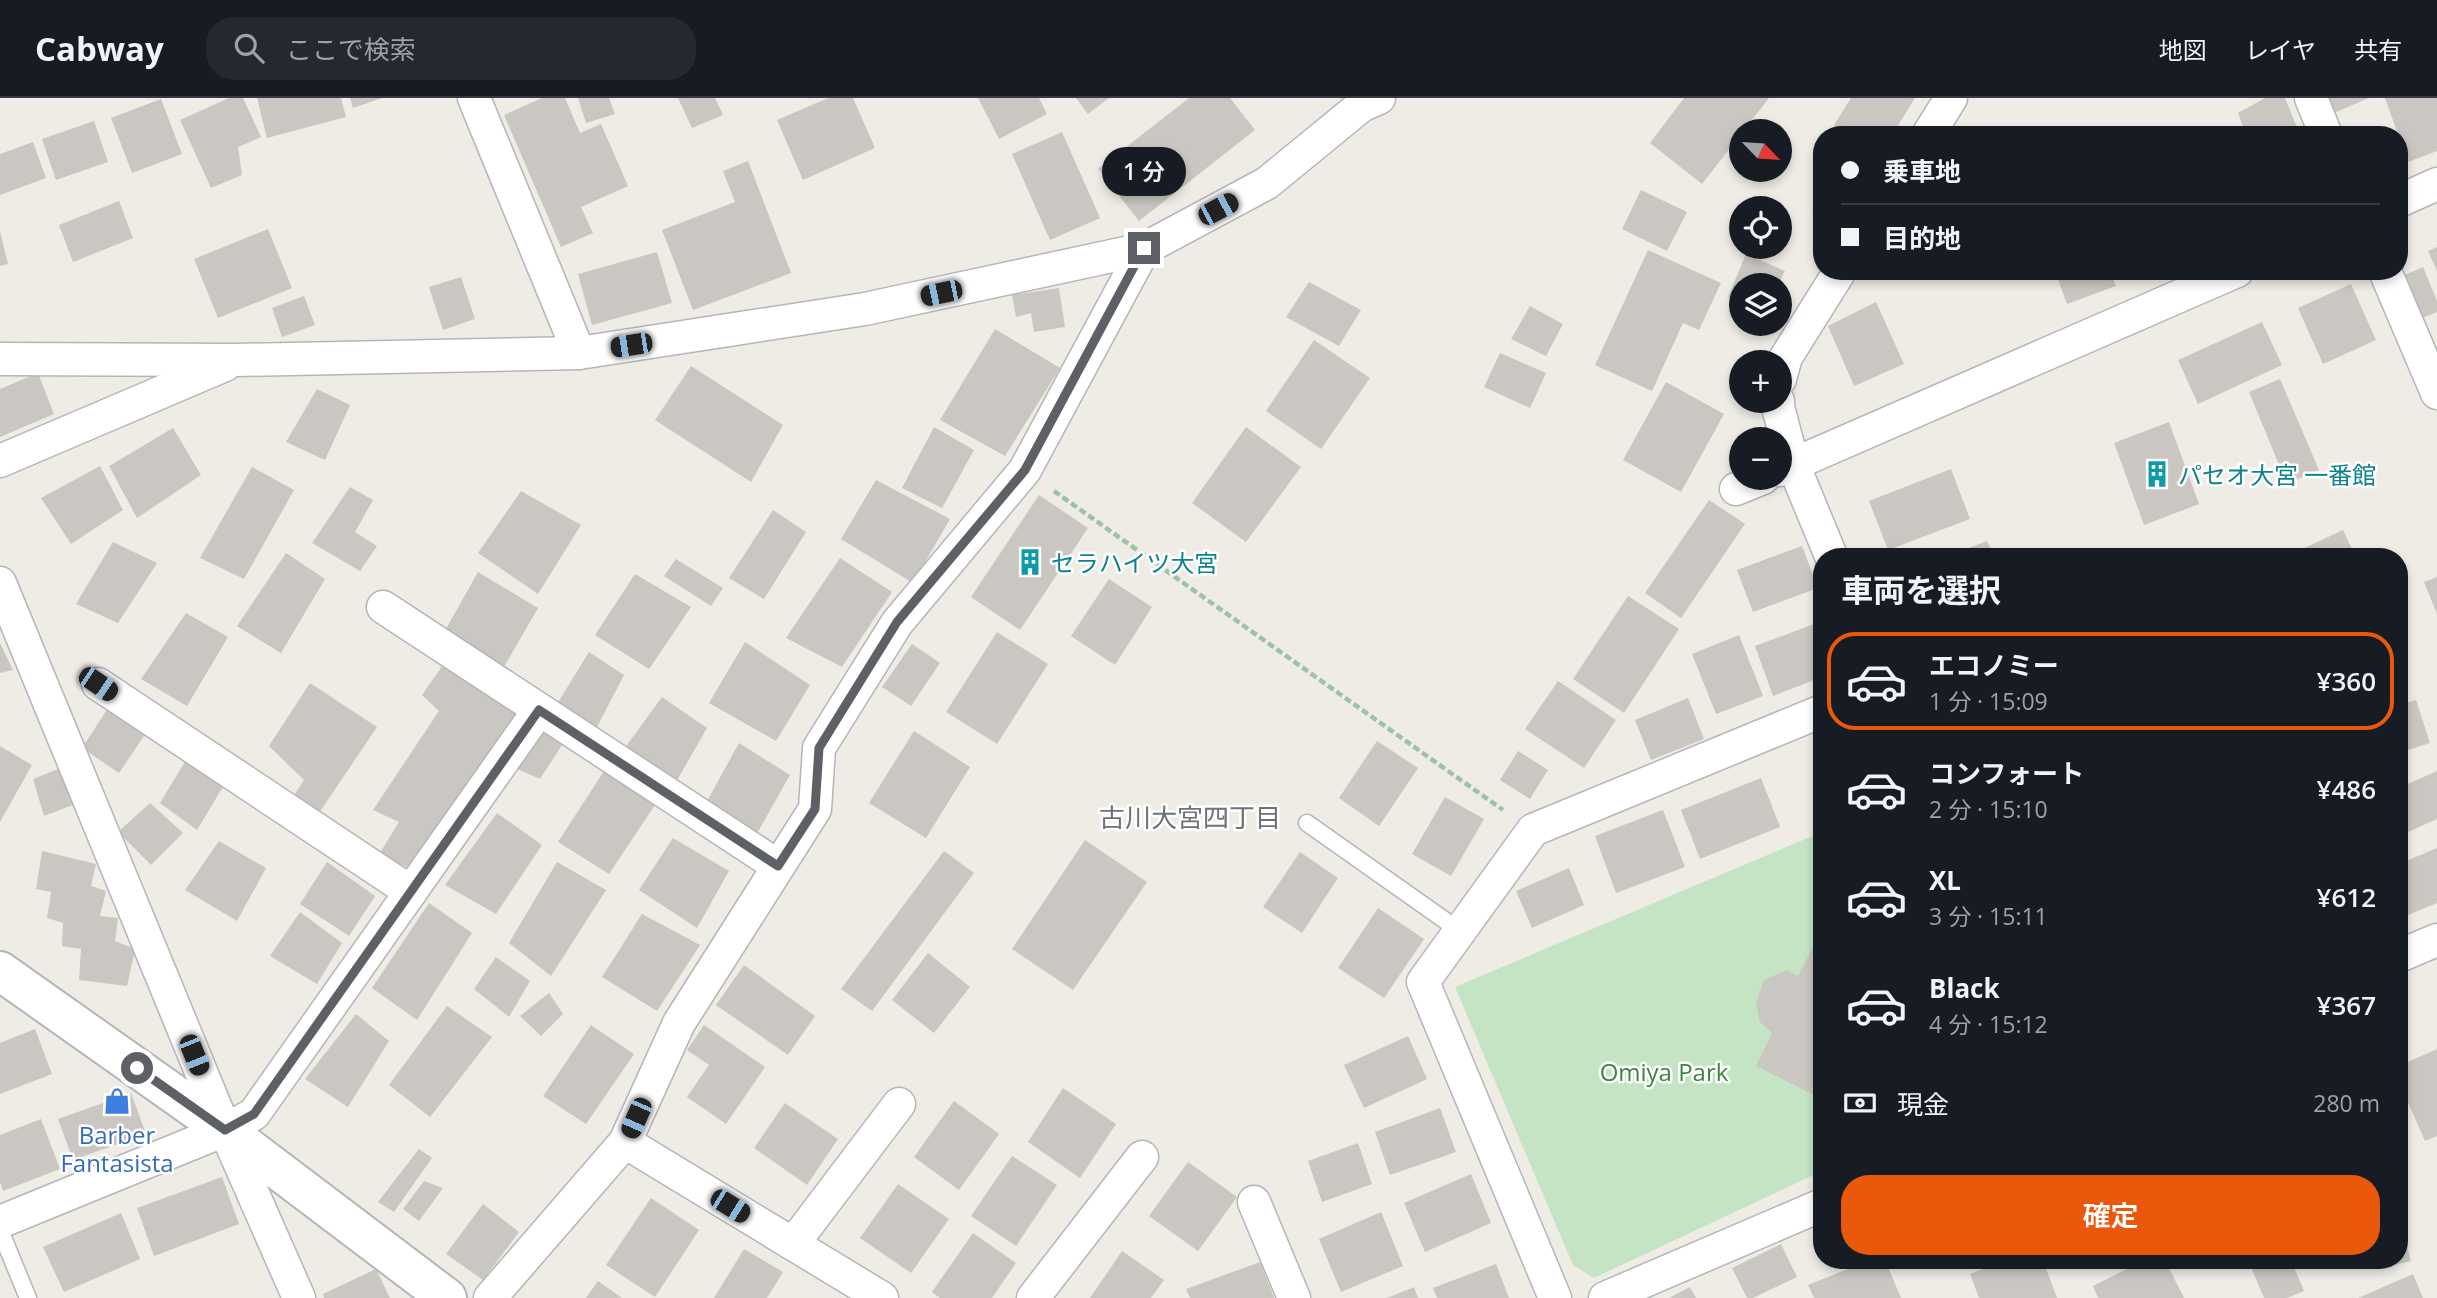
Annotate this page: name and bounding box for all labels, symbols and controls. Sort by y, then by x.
search box [206,17,696,80]
text: Cabway [35,26,164,71]
icon: search [230,29,268,67]
text: ここで検索 [286,31,416,67]
text: 地図 [2159,33,2207,66]
text: レイヤ [2245,33,2316,66]
text: 共有 [2354,33,2402,66]
north arrow [1729,119,1792,182]
map controls [1729,119,1792,490]
callout: 1 分 [1102,146,1186,195]
text: 乗車地 [1883,153,1961,189]
text: 1 分 [1123,155,1165,187]
car [1195,190,1242,228]
button: locate [1729,196,1792,259]
text: 目的地 [1883,220,1961,256]
route end [1128,232,1160,264]
button: layers [1729,273,1792,336]
car [919,278,964,308]
car [609,331,654,359]
button: + [1729,350,1792,413]
button: − [1729,427,1792,490]
place label: パセオ大宮 一番館 [2178,458,2376,491]
building icon: パセオ大宮 一番館 [2142,459,2172,489]
place label: セラハイツ大宮 [1051,546,1218,579]
building icon: セラハイツ大宮 [1015,547,1045,577]
text: 車両を選択 [1841,568,2001,611]
text: エコノミー [1929,647,2059,683]
icon: car [1845,650,1908,713]
text: ¥360 [2317,663,2376,699]
car [75,664,122,704]
text: 1 分 · 15:09 [1929,685,2048,717]
text: コンフォート [1929,755,2084,791]
icon: car [1845,758,1908,821]
text: ¥486 [2317,771,2376,807]
text: 2 分 · 15:10 [1929,793,2048,825]
district label: 古川大宮四丁目 [1099,799,1281,835]
text: XL [1929,862,1961,898]
icon: car [1845,866,1908,929]
text: ¥612 [2317,879,2376,915]
text: 3 分 · 15:11 [1929,900,2048,932]
text: Black [1929,970,2000,1006]
icon: car [1845,974,1908,1037]
text: ¥367 [2317,987,2376,1023]
text: 4 分 · 15:12 [1929,1008,2048,1040]
car [177,1032,212,1078]
route start [121,1052,153,1084]
park label: Omiya Park [1600,1055,1729,1088]
icon: cash [1841,1084,1879,1122]
shop icon: Barber Fantasista [102,1086,132,1116]
text: 現金 [1897,1086,1949,1122]
text: 280 m [2313,1087,2380,1119]
car [618,1095,655,1141]
place label: Barber Fantasista [60,1118,174,1179]
button: 確定 [1841,1175,2380,1255]
car [707,1186,754,1226]

